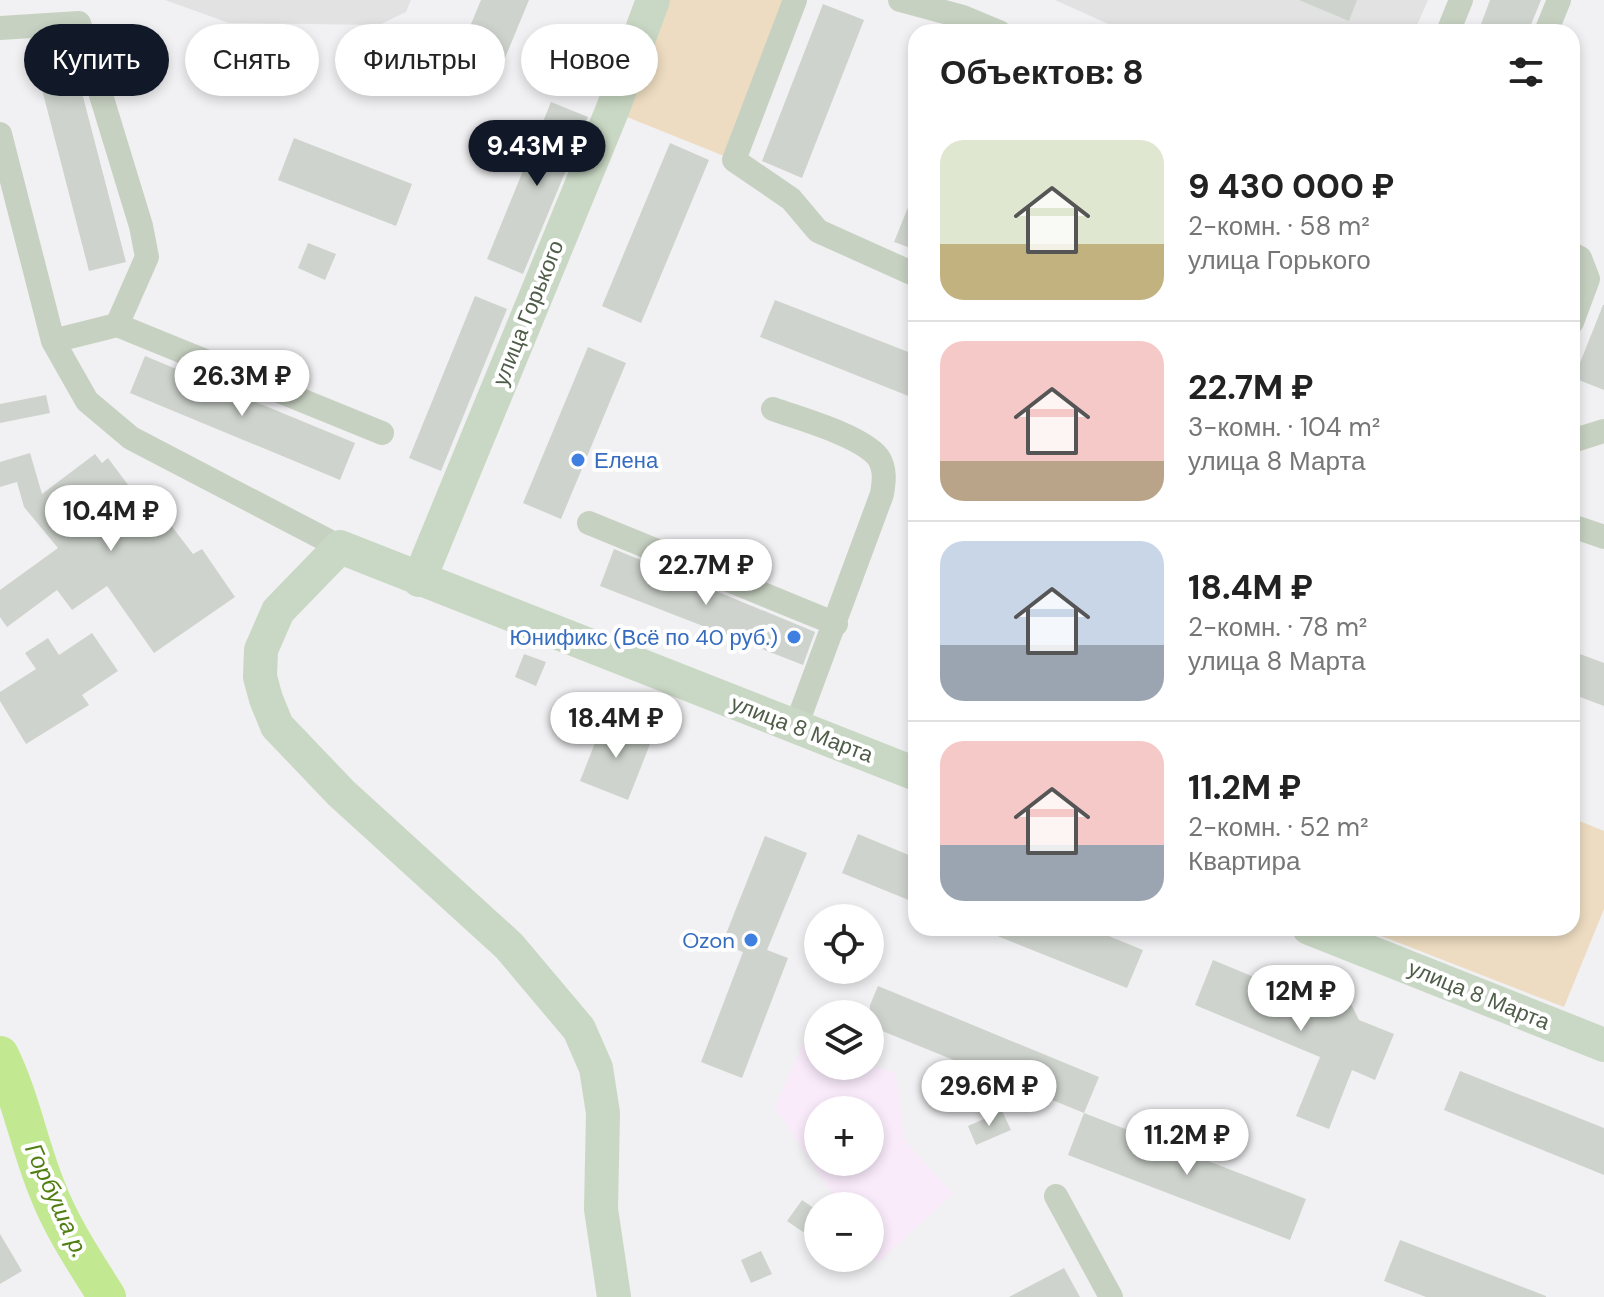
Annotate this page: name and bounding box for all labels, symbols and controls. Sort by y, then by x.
chip: Купить [24,24,169,96]
chip: Снять [185,24,319,96]
chip: Фильтры [335,24,505,96]
chip: Новое [521,24,658,96]
text: Объектов: 8 [940,50,1144,95]
icon: filters [1504,50,1548,94]
pin: 9.43M ₽ [463,120,611,188]
text: 9.43M ₽ [486,129,588,163]
text: 9 430 000 ₽ [1188,164,1394,209]
icon: home [1004,172,1100,268]
text: 2-комн. · 58 m² [1188,209,1370,243]
street label: улица Горького [486,236,570,390]
text: улица Горького [1188,243,1371,277]
pin: 26.3M ₽ [168,350,316,418]
text: 26.3M ₽ [193,359,292,393]
text: 22.7M ₽ [1188,365,1313,410]
icon: home [1004,373,1100,469]
text: 3-комн. · 104 m² [1188,410,1380,444]
text: улица 8 Марта [1188,444,1366,478]
place label: Елена [594,446,659,475]
marker: Елена [569,451,587,469]
pin: 10.4M ₽ [37,485,185,553]
text: 10.4M ₽ [63,494,159,528]
pin: 22.7M ₽ [632,539,780,607]
text: 22.7M ₽ [658,548,754,582]
text: 18.4M ₽ [1188,565,1313,610]
icon: home [1004,573,1100,669]
text: 2-комн. · 78 m² [1188,610,1367,644]
place label: Юнификс (Всё по 40 руб.) [510,623,778,652]
marker: Юнификс (Всё по 40 руб.) [785,628,803,646]
text: улица 8 Марта [1188,644,1366,678]
street label: улица 8 Марта [727,689,878,770]
pin: 18.4M ₽ [542,692,690,760]
text: 18.4M ₽ [568,701,664,735]
text: 11.2M ₽ [1188,765,1301,810]
icon: home [1004,773,1100,869]
text: 2-комн. · 52 m² [1188,810,1369,844]
text: Квартира [1188,844,1300,878]
map controls [804,904,884,1272]
button: locate [804,904,884,984]
place label: Ozon [682,926,735,955]
marker: Ozon [742,931,760,949]
street label: улица 8 Марта [1404,953,1555,1037]
pin: 12M ₽ [1245,965,1357,1033]
text: 12M ₽ [1266,974,1336,1008]
button: layers [804,1000,884,1080]
pin: 29.6M ₽ [915,1060,1063,1128]
text: 29.6M ₽ [939,1069,1039,1103]
button: + [804,1096,884,1176]
pin: 11.2M ₽ [1113,1109,1261,1177]
text: 11.2M ₽ [1144,1118,1230,1152]
water label: Горбуша р. [18,1138,96,1262]
button: − [804,1192,884,1272]

